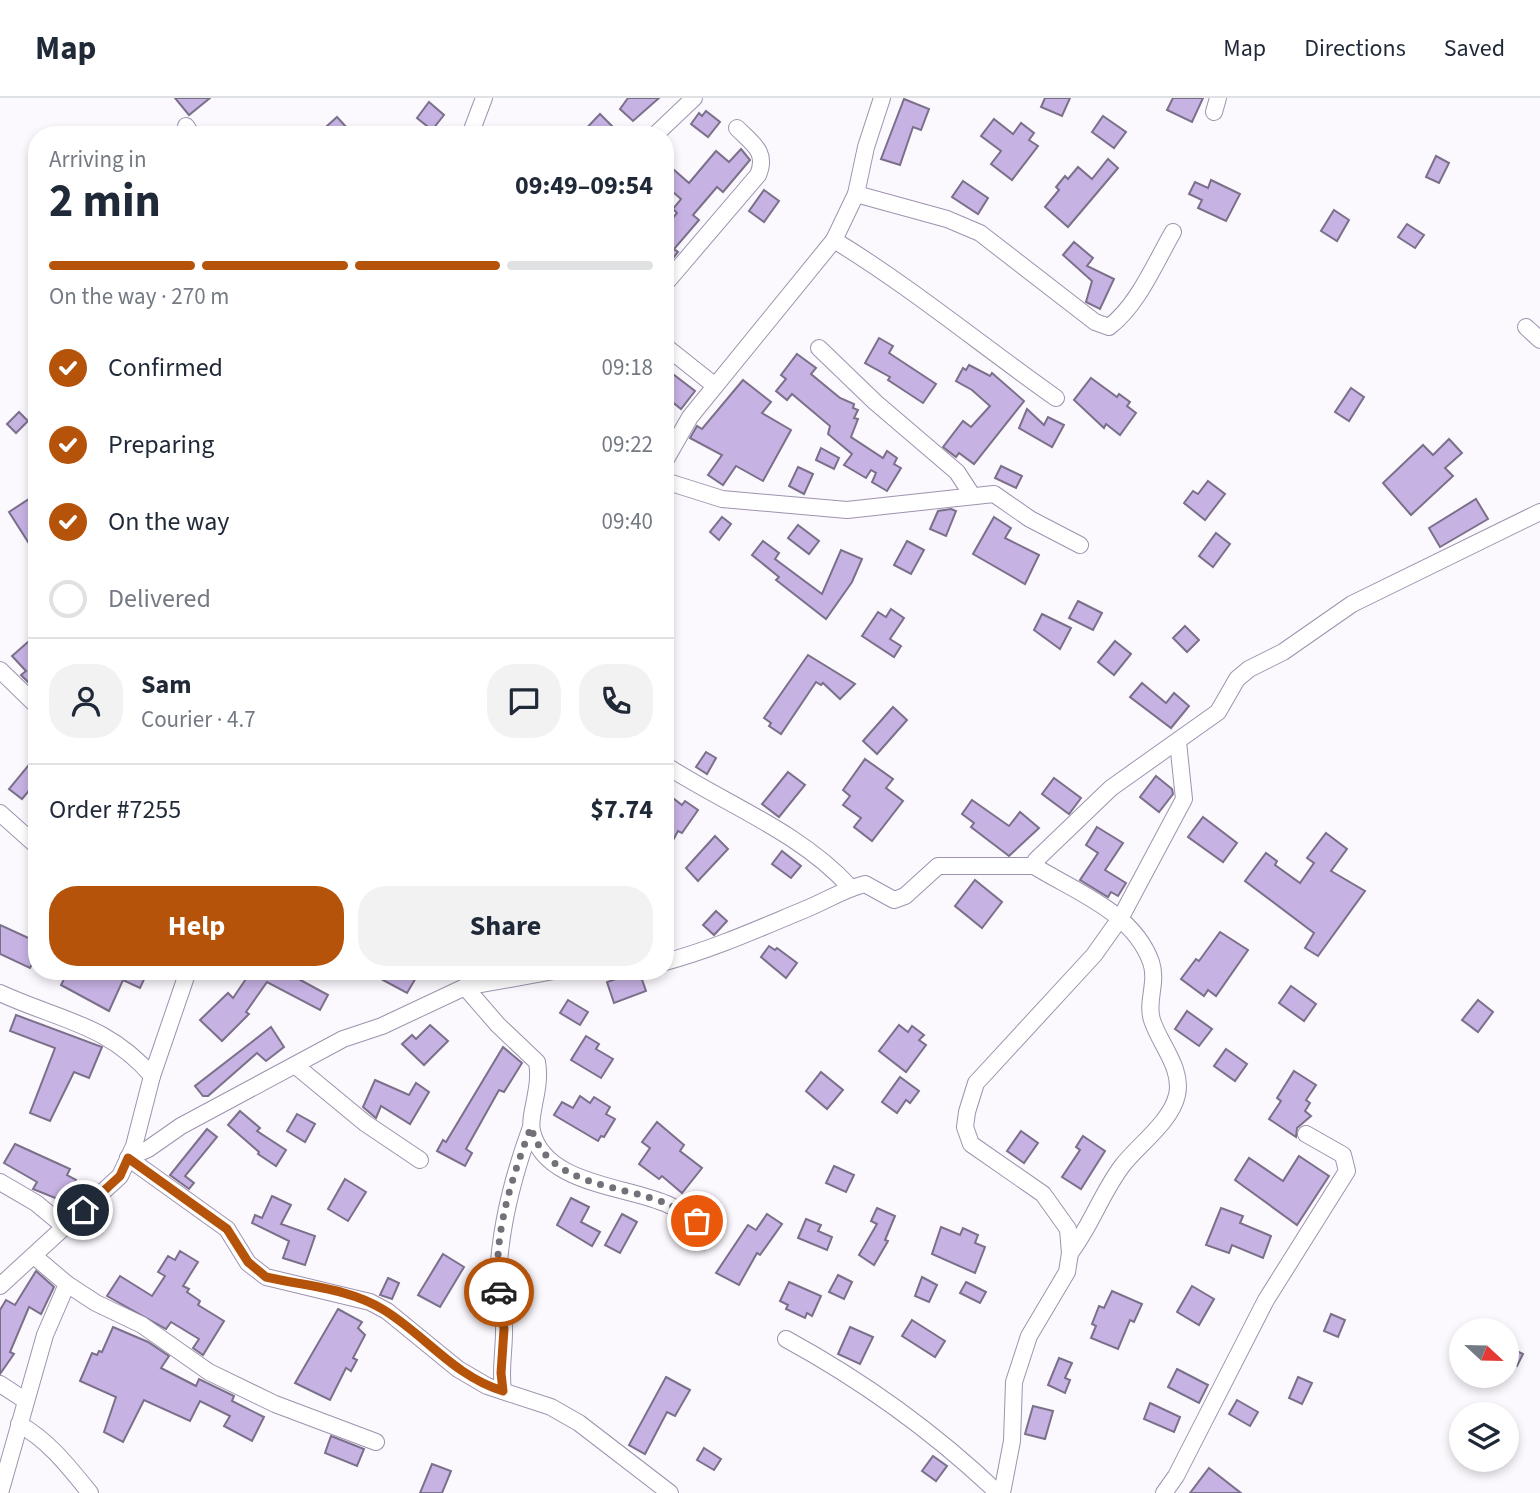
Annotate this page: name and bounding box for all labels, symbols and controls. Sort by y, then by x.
text: Map [35,25,96,72]
text: Map [1223,31,1266,66]
text: Directions [1304,31,1406,66]
text: Saved [1444,31,1505,66]
text: Arriving in [49,143,147,176]
text: 09:49–09:54 [515,167,653,204]
text: 2 min [49,169,161,234]
text: On the way · 270 m [49,280,229,313]
icon: check [49,349,87,387]
text: Confirmed [108,349,223,386]
text: 09:18 [602,351,653,384]
icon: check [49,426,87,464]
text: Preparing [108,426,214,463]
text: 09:22 [602,428,653,461]
icon: check [49,503,87,541]
text: On the way [108,503,229,540]
text: 09:40 [602,505,653,538]
text: Delivered [108,580,211,617]
button: person [49,664,123,738]
button: chat [487,664,561,738]
button: phone [579,664,653,738]
text: Sam [141,666,191,703]
text: Courier · 4.7 [141,703,256,736]
text: Order #7255 [49,791,181,828]
text: $7.74 [590,791,653,828]
button: Help [49,886,344,966]
button: Share [358,886,653,966]
pin [53,1180,113,1240]
icon: home [64,1191,102,1229]
pin [667,1191,727,1251]
icon: bag [678,1202,716,1240]
courier [464,1257,534,1327]
icon: car [480,1273,518,1311]
north arrow [1449,1318,1519,1388]
map controls [1449,1318,1519,1472]
button: layers [1449,1402,1519,1472]

